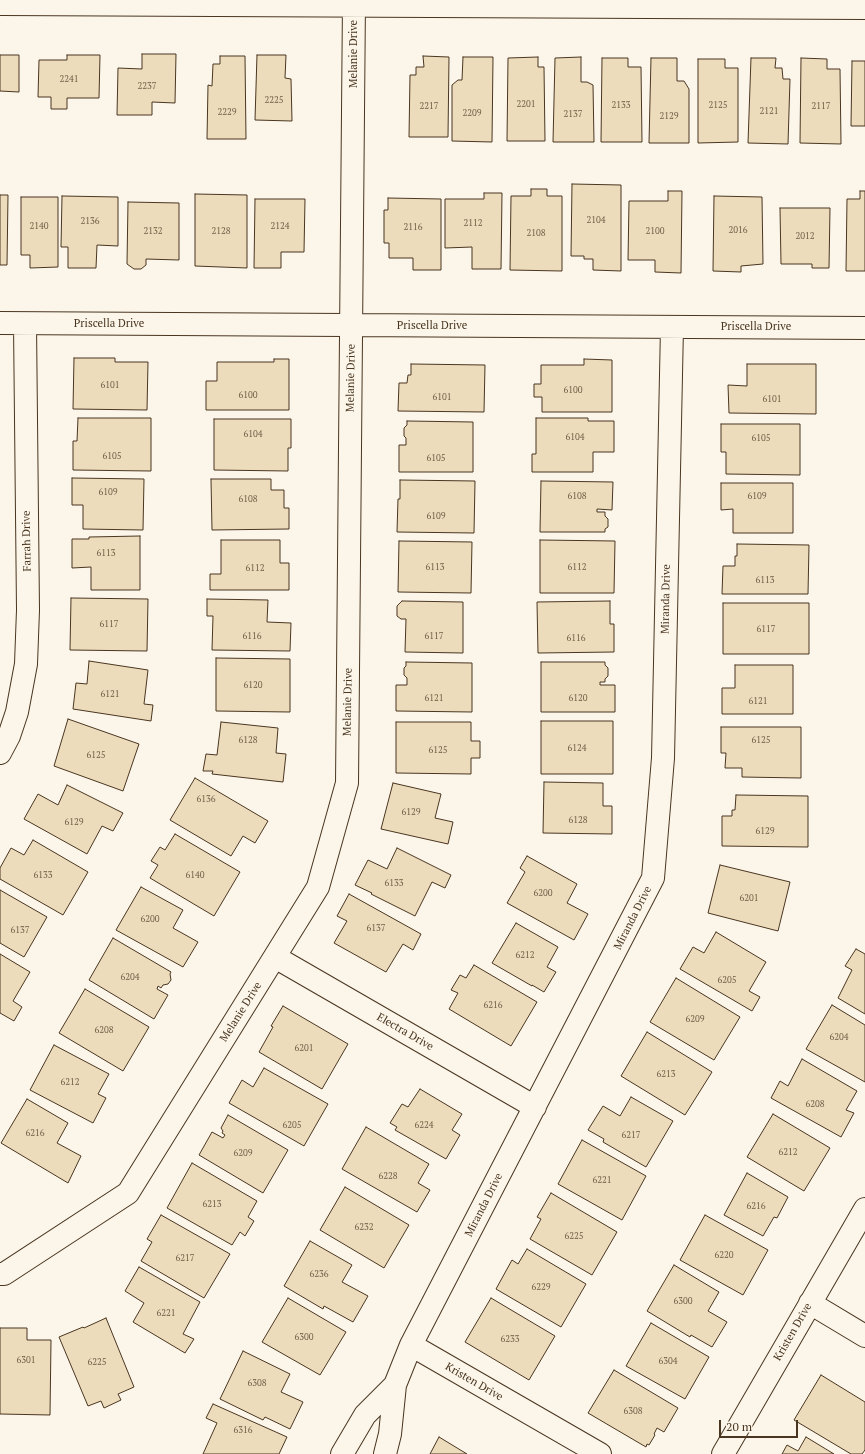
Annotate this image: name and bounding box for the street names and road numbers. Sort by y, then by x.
street label: Melanie Drive [347,20,361,88]
street label: Priscella Drive [74,317,144,331]
street label: Priscella Drive [397,319,467,333]
street label: Priscella Drive [721,320,791,334]
street label: Melanie Drive [344,344,358,412]
street label: Farrah Drive [20,510,34,572]
street label: Miranda Drive [659,564,673,634]
street label: Melanie Drive [341,668,355,736]
street label: Miranda Drive [611,884,655,952]
street label: Melanie Drive [217,980,265,1044]
street label: Electra Drive [374,1011,436,1053]
street label: Miranda Drive [462,1171,506,1239]
street label: Kristen Drive [771,1301,815,1363]
street label: Kristen Drive [443,1360,505,1404]

